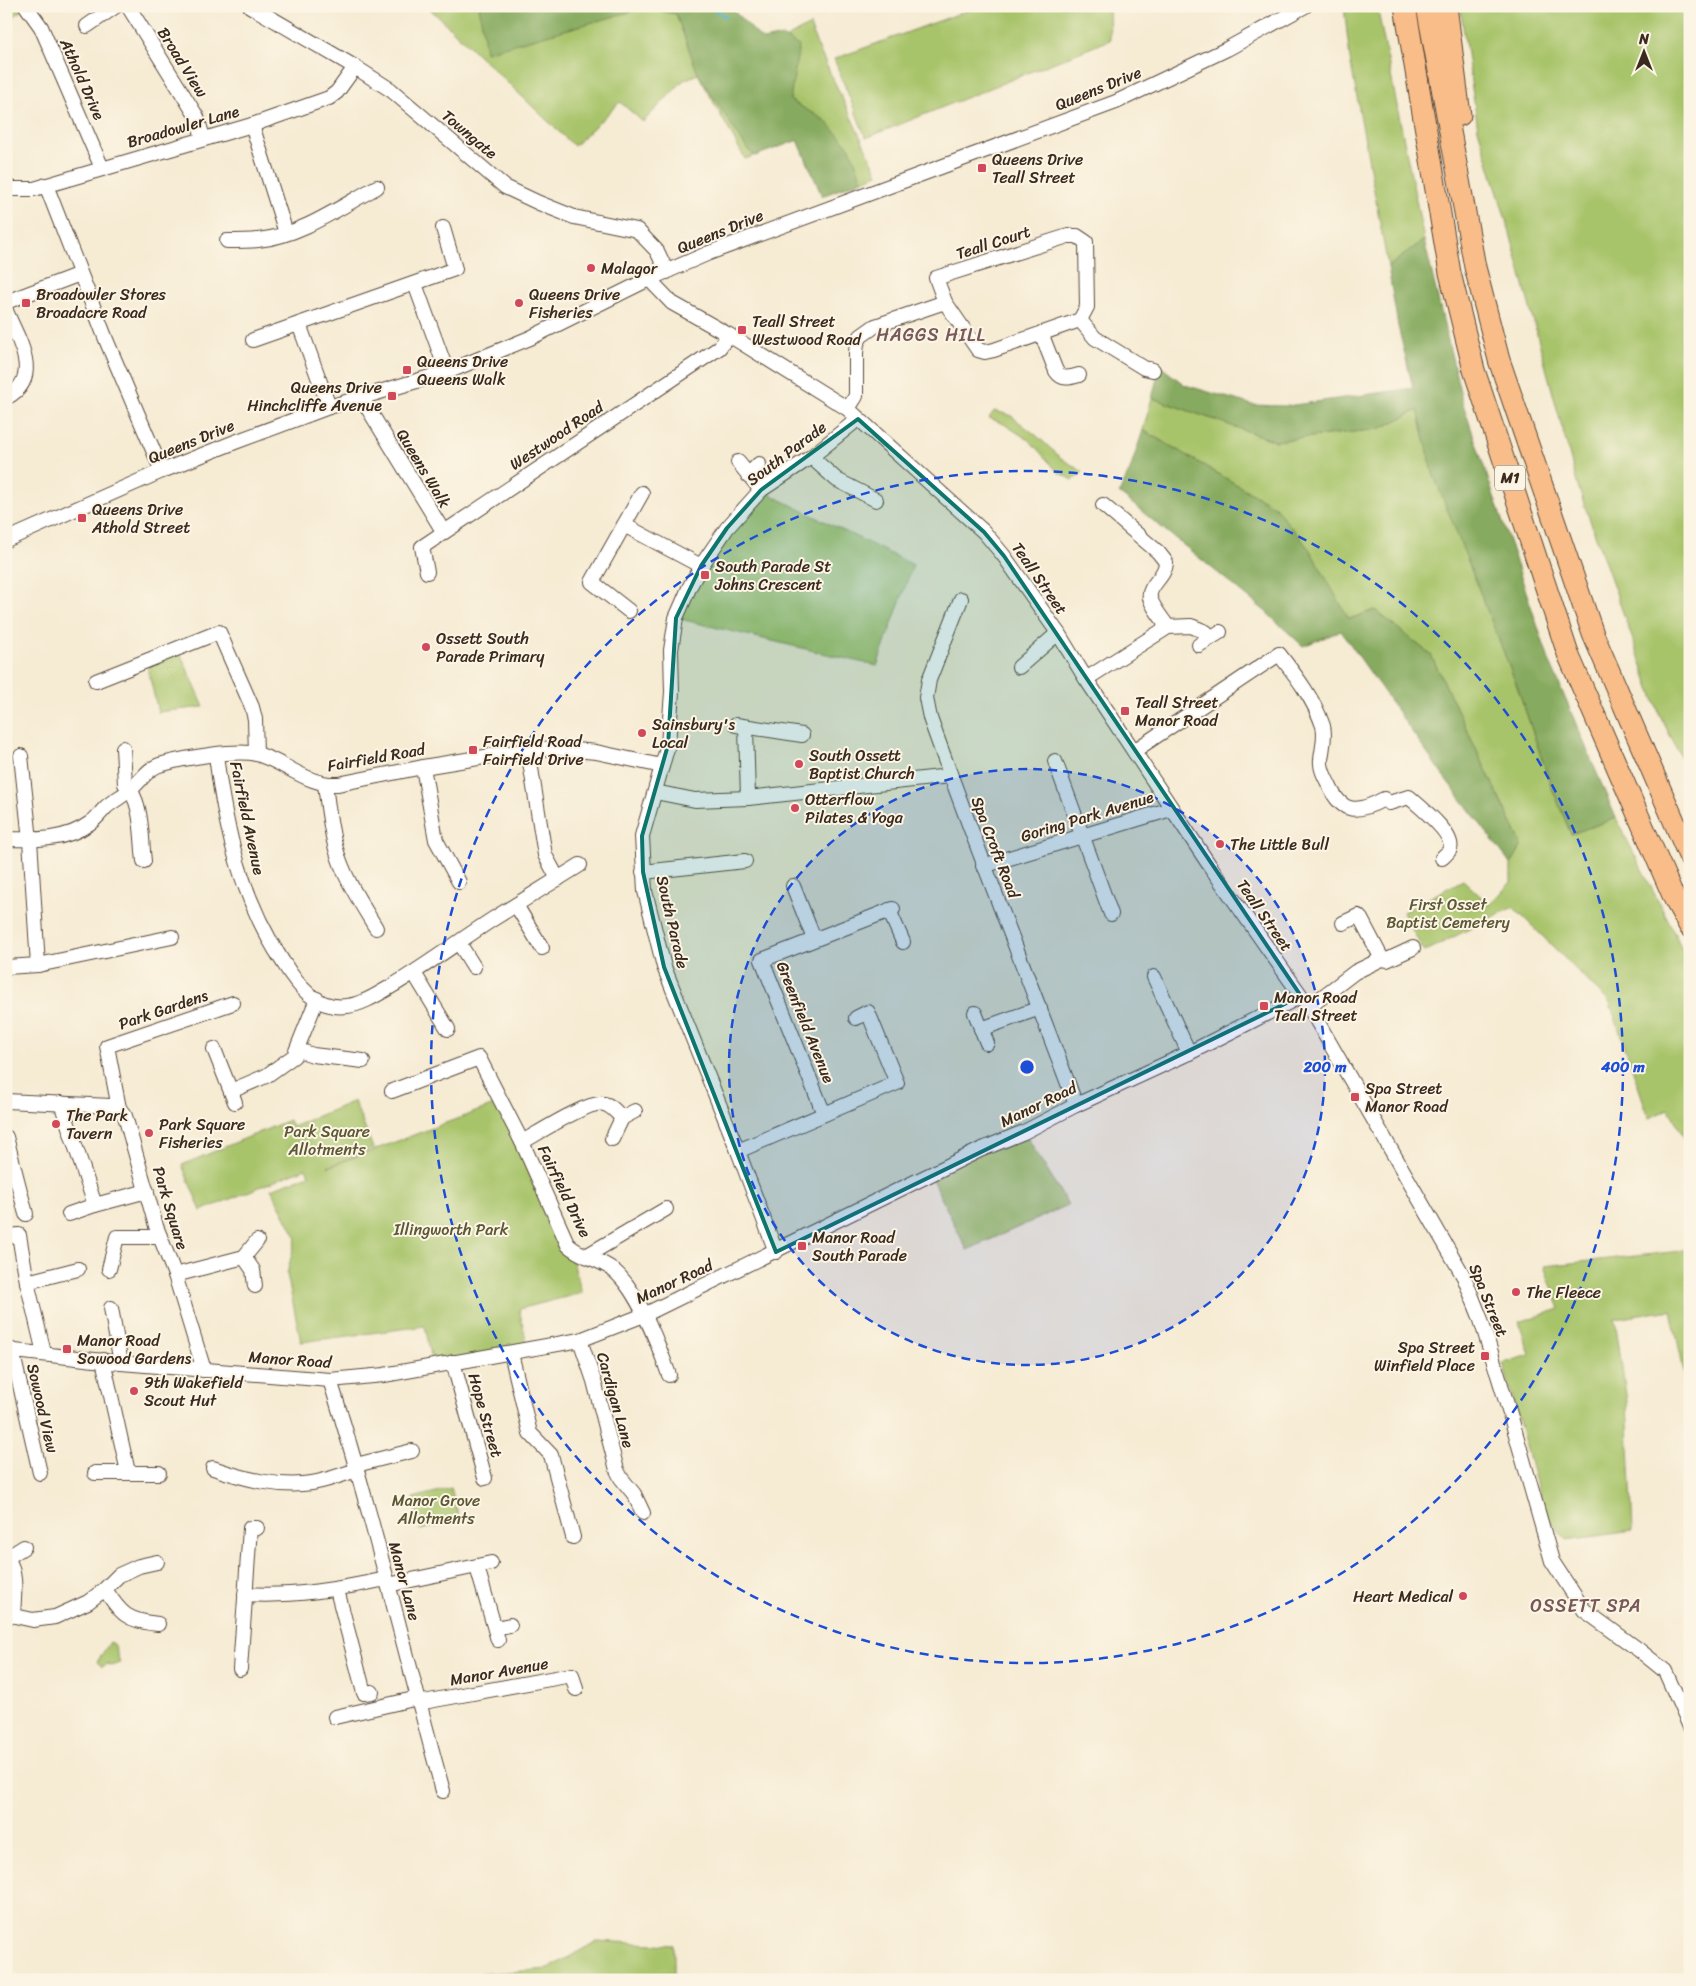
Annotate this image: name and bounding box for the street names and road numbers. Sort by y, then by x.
street label: Broad View [149,21,216,103]
street label: Athold Drive [51,33,114,125]
street label: Queens Drive [1050,58,1146,119]
street label: Broadowler Lane [124,97,243,156]
street label: Towngate [435,102,505,167]
street label: Queens Drive [672,201,768,262]
street label: Teall Court [952,217,1034,268]
street label: Westwood Road [503,392,611,478]
street label: Queens Drive [143,411,239,472]
street label: South Parade [740,413,833,494]
street label: Queens Walk [388,423,459,514]
road number: M1 [1495,466,1525,490]
street label: Teall Street [1004,536,1075,621]
street label: Fairfield Road [325,734,429,780]
street label: Fairfield Avenue [221,759,274,878]
street label: Goring Park Avenue [1017,782,1158,851]
street label: Spa Croft Road [963,792,1029,904]
street label: South Parade [648,873,697,972]
street label: Teall Street [1229,873,1300,958]
street label: Greenfield Avenue [768,957,843,1088]
street label: Park Gardens [115,981,212,1038]
street label: Manor Road [995,1073,1083,1136]
street label: Fairfield Drive [529,1140,600,1243]
street label: Park Square [144,1163,197,1254]
street label: Manor Road [631,1250,719,1312]
street label: Spa Street [1461,1259,1516,1341]
street label: Manor Road [248,1342,334,1377]
street label: Cardigan Lane [588,1349,643,1452]
street label: Sowood View [18,1360,67,1456]
street label: Hope Street [460,1369,511,1461]
street label: Manor Lane [380,1538,429,1624]
street label: Manor Avenue [448,1649,551,1694]

